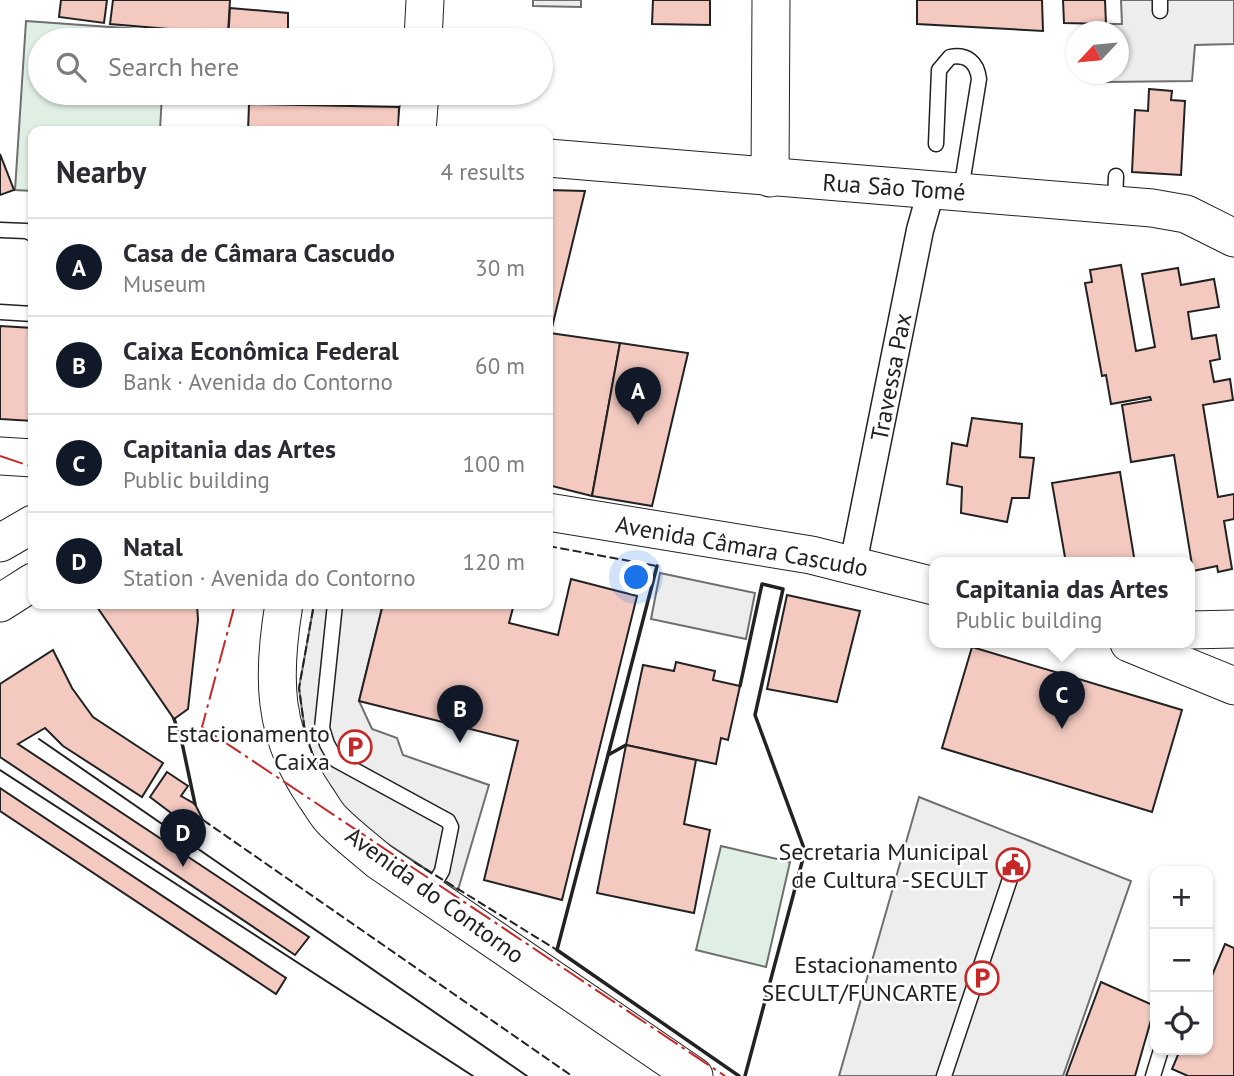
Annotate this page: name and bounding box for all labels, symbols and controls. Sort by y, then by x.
north arrow [1066,21,1129,84]
search box [28,28,553,105]
icon: search [52,48,90,86]
text: Search here [108,50,239,83]
text: Nearby [56,152,146,191]
text: 4 results [441,157,525,186]
street label: Rua São Tomé [821,167,967,207]
text: Casa de Câmara Cascudo [123,236,395,269]
text: A [72,253,86,282]
text: 30 m [475,253,525,282]
text: Museum [123,269,206,298]
street label: Travessa Pax [863,310,919,444]
text: Caixa Econômica Federal [123,334,399,367]
text: B [72,351,86,380]
text: 60 m [475,351,525,380]
text: Bank · Avenida do Contorno [123,367,393,396]
pin: A [615,367,661,425]
text: Capitania das Artes [123,432,336,465]
text: C [73,449,85,478]
text: 100 m [463,449,525,478]
text: Public building [123,465,270,494]
street label: Avenida Câmara Cascudo [613,509,871,583]
text: Natal [123,530,183,563]
text: D [72,547,86,576]
text: 120 m [463,547,525,576]
popup [929,557,1195,648]
your location [619,560,653,594]
text: Station · Avenida do Contorno [123,563,416,592]
text: Capitania das Artes [956,572,1168,605]
text: Public building [956,605,1102,634]
pin: C [1039,671,1085,729]
pin: B [437,685,483,743]
place label: Estacionamento Caixa [166,718,330,777]
parking icon: Estacionamento Caixa [336,728,374,766]
pin: D [160,809,206,867]
street label: Avenida do Contorno [340,820,530,970]
place label: Secretaria Municipal de Cultura -SECULT [779,836,988,895]
public building icon: Secretaria Municipal de Cultura -SECULT [994,846,1032,884]
map controls [1150,866,1213,1055]
button: + [1150,866,1213,929]
button: − [1150,929,1213,992]
place label: Estacionamento SECULT/FUNCARTE [761,949,958,1008]
parking icon: Estacionamento SECULT/FUNCARTE [963,959,1001,997]
button: locate [1150,992,1213,1055]

